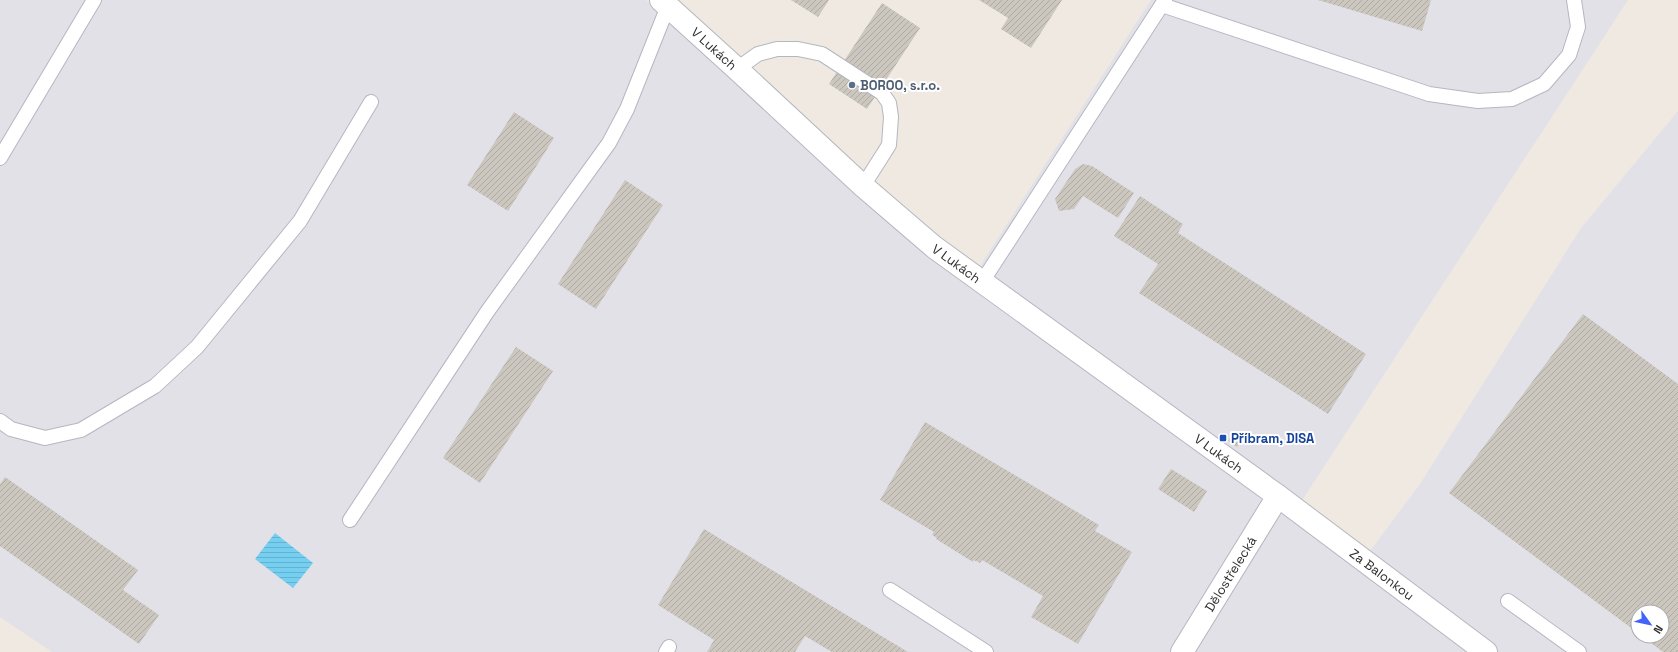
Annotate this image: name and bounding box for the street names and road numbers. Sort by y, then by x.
street label: V Lukách [688,23,741,74]
street label: V Lukách [929,240,984,287]
street label: V Lukách [1191,430,1247,477]
street label: Dělostřelecká [1201,532,1260,615]
street label: Za Balonkou [1346,544,1418,604]

